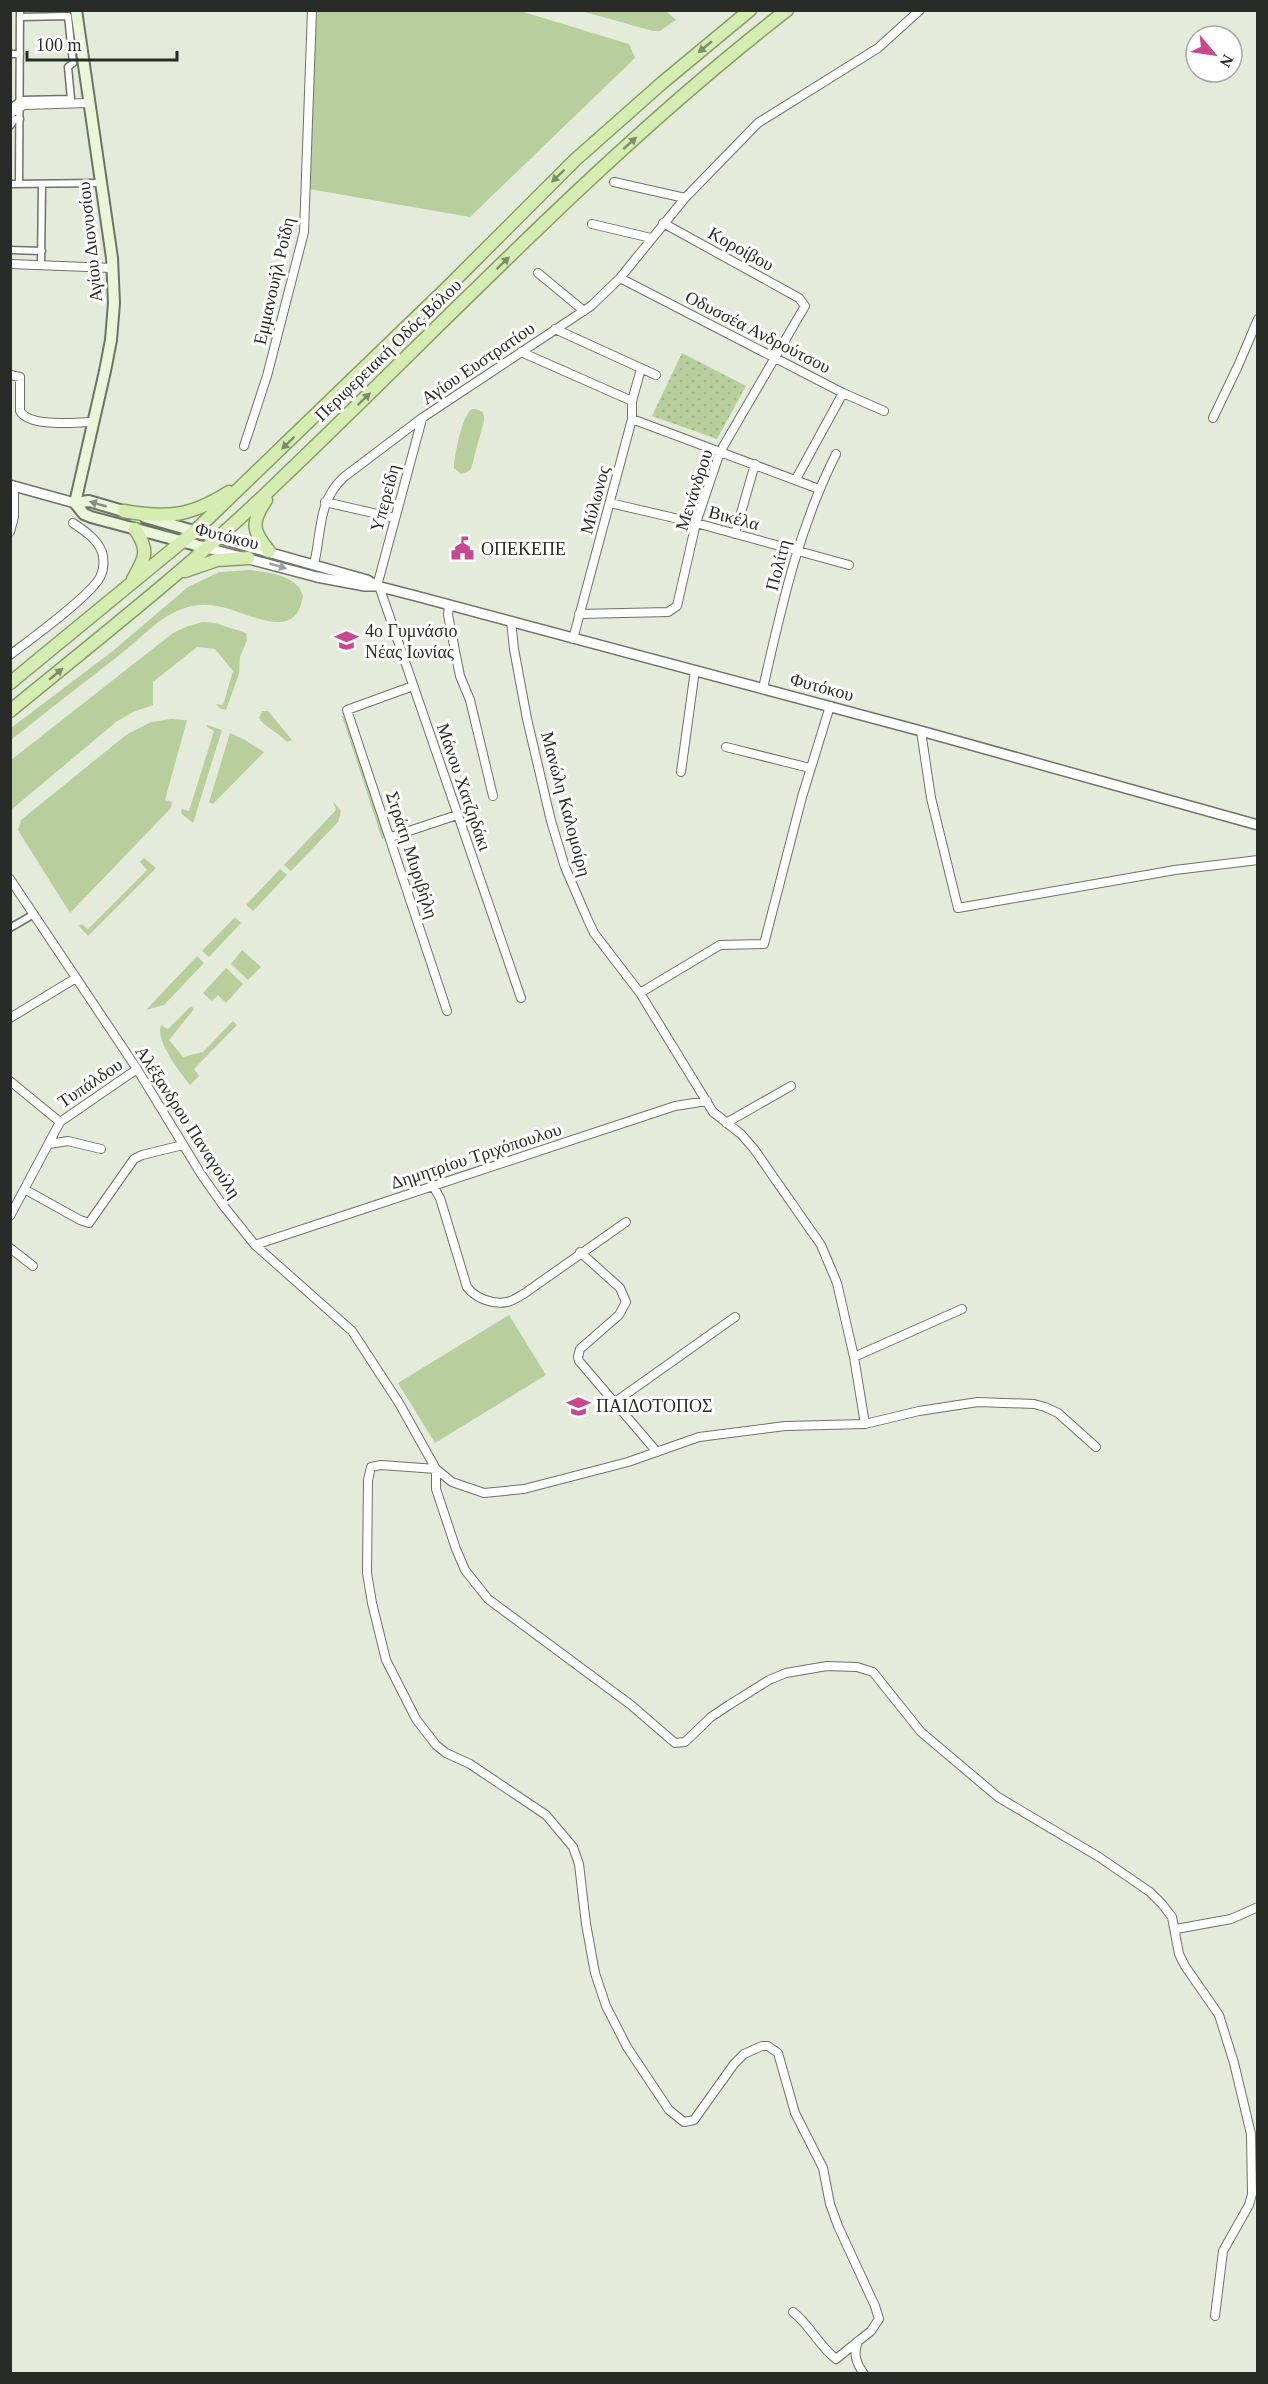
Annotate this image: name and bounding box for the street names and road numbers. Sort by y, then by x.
street label: Αγίου Διονυσίου [74,181,106,303]
street label: Εμμανουήλ Ροΐδη [250,215,298,347]
street label: Κοροίβου [705,223,777,275]
street label: Περιφερειακή Οδός Βόλου [311,275,465,425]
street label: Οδυσσέα Ανδρούτσου [682,287,834,377]
street label: Αγίου Ευστρατίου [418,318,538,408]
street label: Μενάνδρου [671,447,717,533]
street label: Υπερείδη [366,462,404,534]
street label: Μύλωνος [576,464,614,536]
street label: Βικέλα [706,502,762,534]
street label: Φυτόκου [193,518,261,554]
street label: Πολίτη [762,537,794,593]
street label: Φυτόκου [788,669,856,705]
street label: Μάνου Χατζηδάκι [433,721,495,854]
street label: Μανώλη Καλομοίρη [537,729,595,879]
street label: Στράτη Μυριβήλη [382,789,442,921]
street label: Αλέξανδρου Παναγούλη [131,1042,245,1202]
street label: Τυπάλδου [54,1054,126,1112]
street label: Δημητρίου Τριχόπουλου [388,1119,564,1193]

